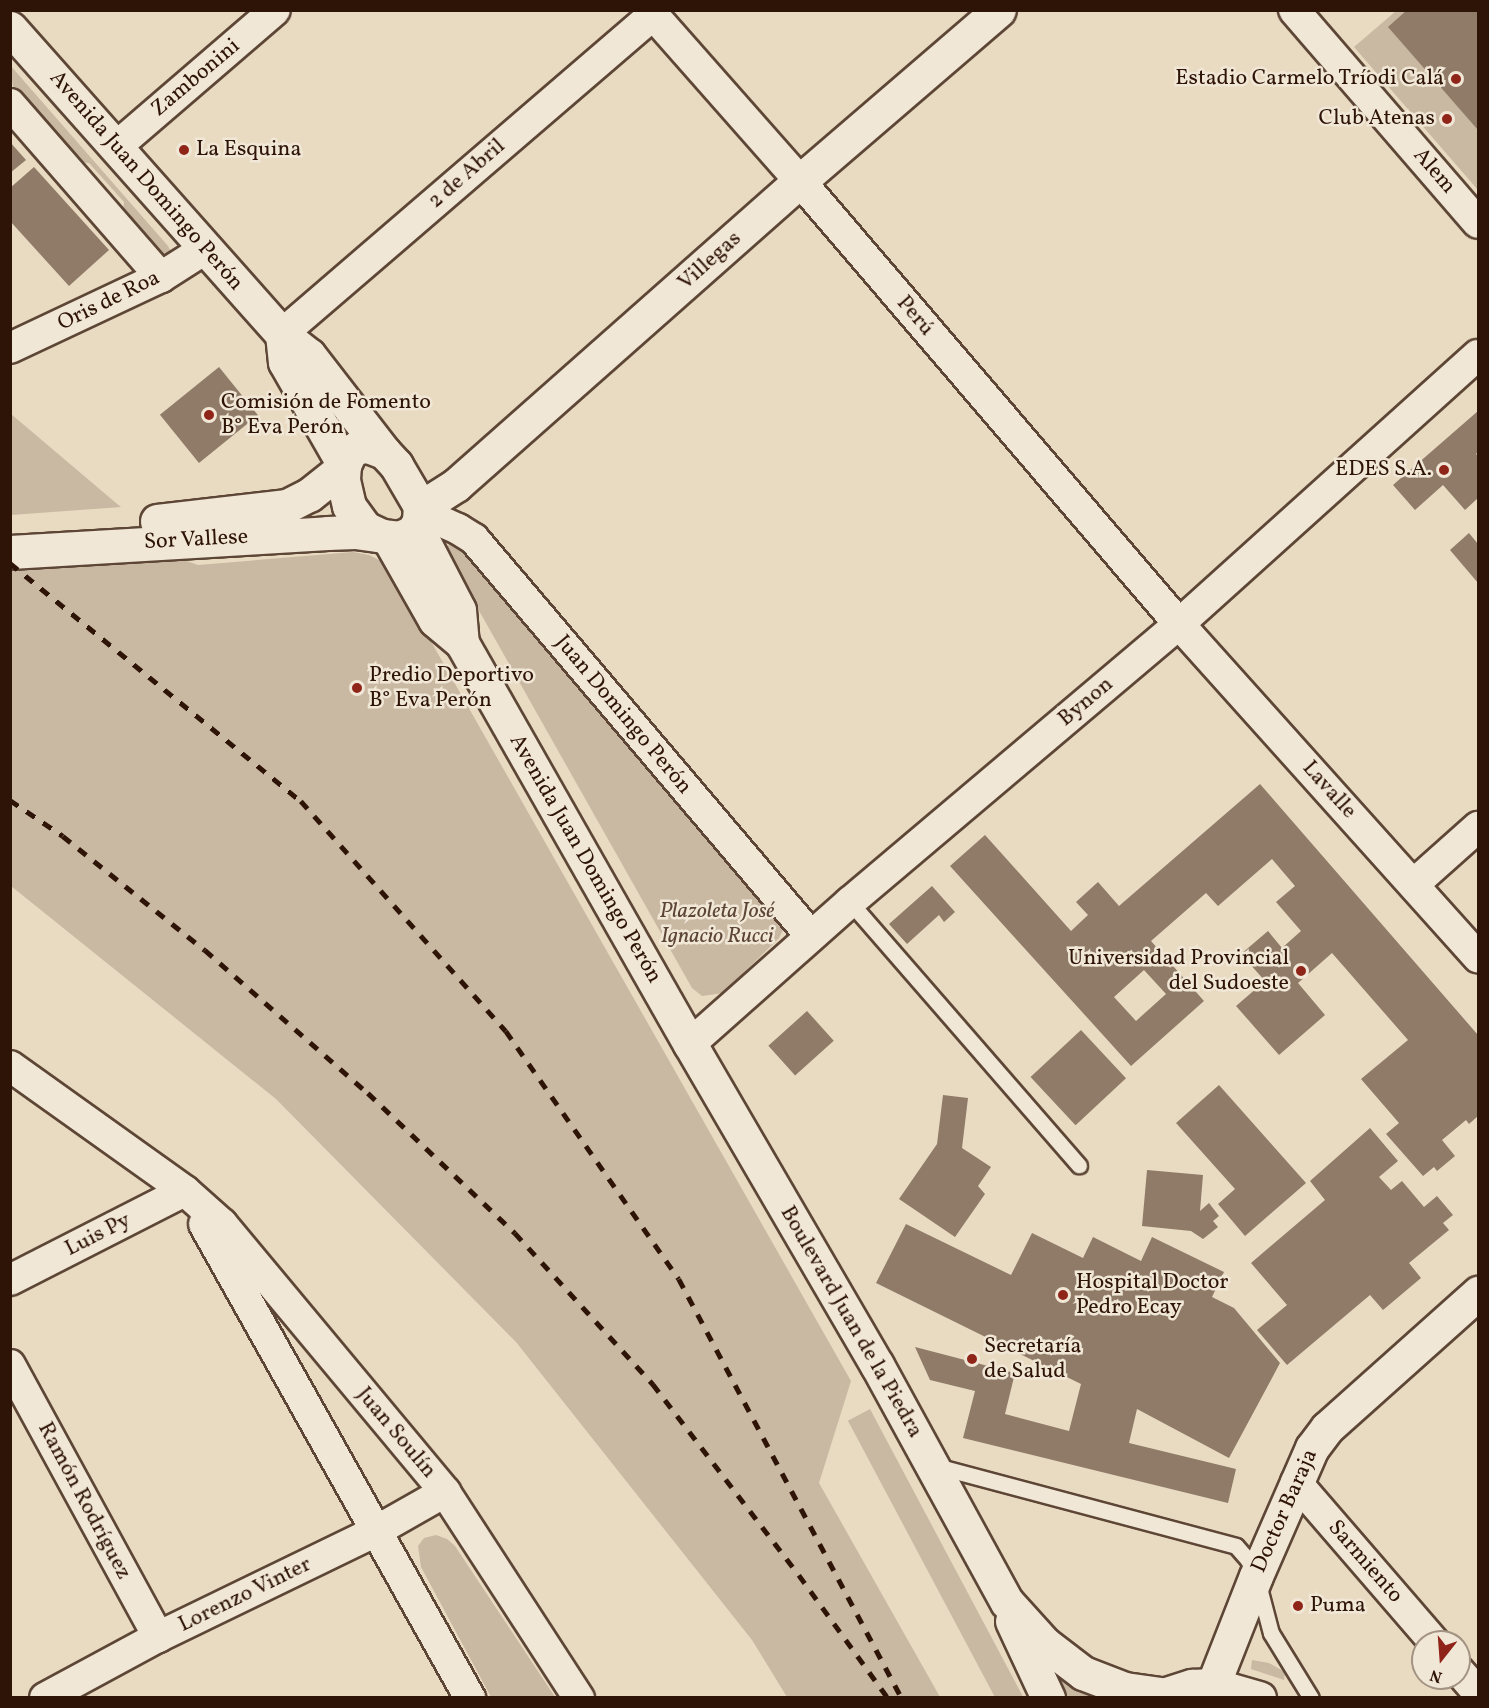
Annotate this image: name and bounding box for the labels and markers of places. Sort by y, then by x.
place label: Estadio Carmelo Tríodi Calá [1175,66,1444,92]
marker: Estadio Carmelo Tríodi Calá [1449,72,1463,86]
place label: Club Atenas [1319,106,1435,132]
marker: Club Atenas [1440,112,1454,126]
place label: La Esquina [196,137,301,163]
marker: La Esquina [177,143,191,157]
place label: Comisión de Fomento B° Eva Perón [221,389,431,440]
marker: Comisión de Fomento B° Eva Perón [202,408,216,422]
place label: EDES S.A. [1335,457,1432,483]
marker: EDES S.A. [1437,463,1451,477]
place label: Predio Deportivo B° Eva Perón [369,662,534,714]
marker: Predio Deportivo B° Eva Perón [350,681,364,695]
place label: Universidad Provincial del Sudoeste [1068,945,1289,996]
marker: Universidad Provincial del Sudoeste [1294,964,1308,978]
place label: Hospital Doctor Pedro Ecay [1076,1269,1229,1320]
marker: Hospital Doctor Pedro Ecay [1054,1286,1072,1304]
place label: Secretaría de Salud [984,1333,1082,1384]
marker: Secretaría de Salud [965,1352,979,1366]
place label: Puma [1310,1593,1366,1619]
marker: Puma [1291,1599,1305,1613]

